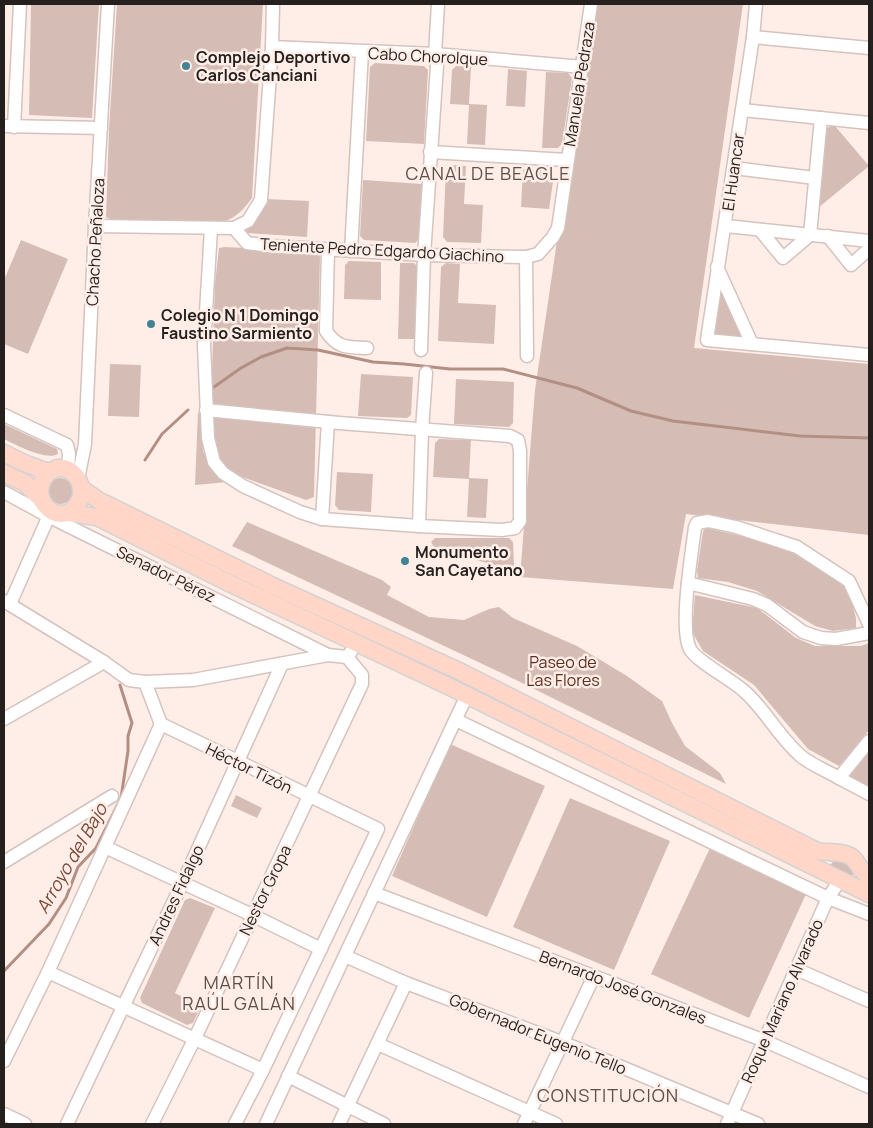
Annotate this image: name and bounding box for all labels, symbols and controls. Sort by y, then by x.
street label: Manuela Pedraza [558,20,600,148]
street label: Cabo Chorolque [367,42,489,70]
place label: Complejo Deportivo Carlos Canciani [196,46,350,86]
marker: Complejo Deportivo Carlos Canciani [180,60,192,72]
street label: El Huancar [717,131,749,212]
district label: CANAL DE BEAGLE [406,161,570,185]
street label: Chacho Peñaloza [81,178,109,306]
street label: Teniente Pedro Edgardo Giachino [259,233,505,267]
place label: Colegio N 1 Domingo Faustino Sarmiento [161,304,319,344]
marker: Colegio N 1 Domingo Faustino Sarmiento [145,318,157,330]
street label: Senador Pérez [113,540,219,608]
place label: Monumento San Cayetano [415,541,523,581]
marker: Monumento San Cayetano [399,555,411,567]
park label: Paseo de Las Flores [526,651,600,691]
street label: Héctor Tizón [202,738,296,798]
water label: Arroyo del Bajo [30,798,113,917]
street label: Andres Fidalgo [143,841,209,949]
street label: Nestor Gropa [234,841,296,939]
street label: Roque Mariano Alvarado [736,915,828,1087]
street label: Bernardo José Gonzales [536,945,710,1029]
district label: MARTÍN RAÚL GALÁN [182,970,296,1015]
street label: Gobernador Eugenio Tello [446,988,630,1080]
district label: CONSTITUCIÓN [537,1083,679,1107]

